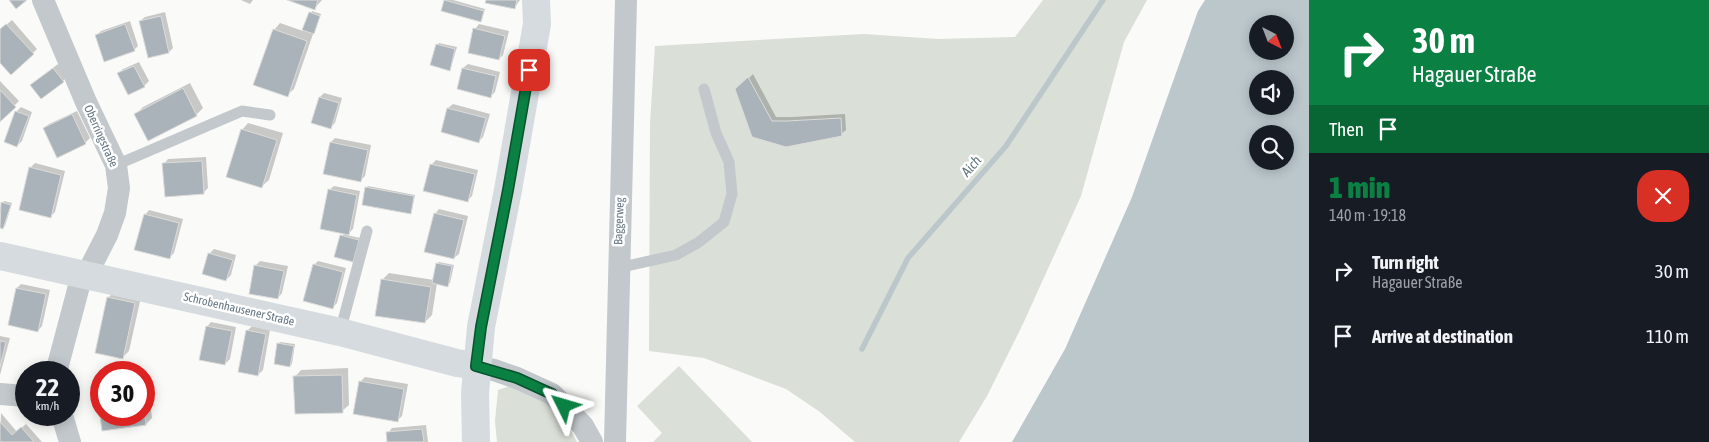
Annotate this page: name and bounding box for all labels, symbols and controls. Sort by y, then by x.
north arrow [1249,15,1294,60]
map controls [1249,15,1294,170]
icon: right [1329,20,1394,85]
text: 30 m [1412,20,1475,60]
pin [508,49,550,91]
icon: arrive [515,56,543,84]
text: Hagauer Straße [1412,61,1537,87]
button: sound [1249,70,1294,115]
street label: Oberringstraße [81,103,121,169]
icon: arrive [1374,115,1402,143]
text: Then [1329,118,1364,140]
button: search [1249,125,1294,170]
water label: Aich [957,152,984,180]
text: 1 min [1329,170,1390,204]
button: close [1637,170,1689,222]
street label: Baggerweg [611,196,627,245]
text: 140 m · 19:18 [1329,206,1406,224]
text: Turn right [1372,251,1439,273]
icon: right [1329,257,1357,285]
text: 30 m [1655,260,1689,282]
text: Hagauer Straße [1372,273,1463,291]
street label: Schrobenhausener Straße [182,289,296,329]
icon: arrive [1329,322,1357,350]
text: Arrive at destination [1372,325,1513,347]
text: 110 m [1646,325,1689,347]
speed limit sign: 30 [90,361,155,426]
text: 22 [36,373,59,401]
position arrow [537,379,589,431]
text: km/h [36,399,59,413]

